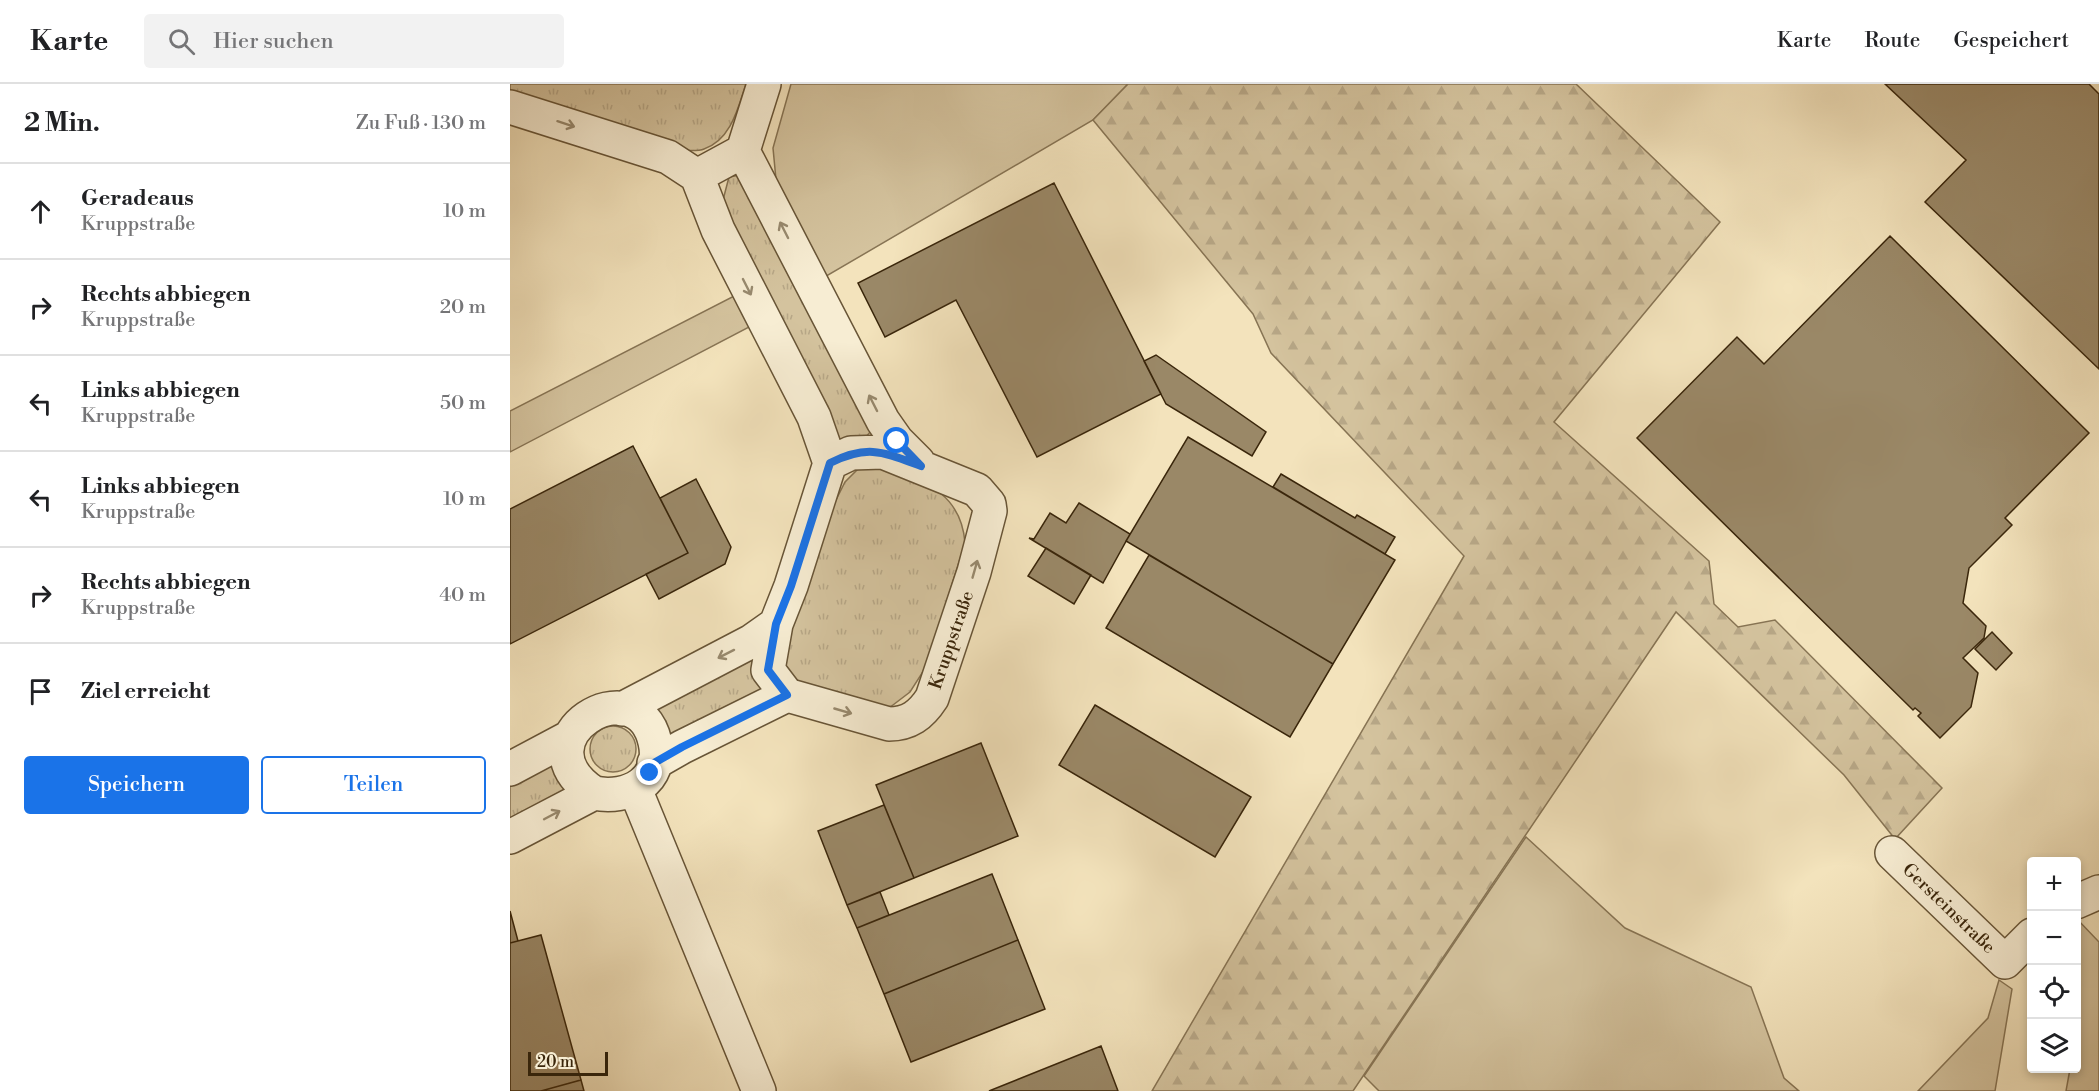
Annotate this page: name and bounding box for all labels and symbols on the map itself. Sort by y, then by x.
one-way arrow [556,120,575,131]
one-way arrow [778,222,790,239]
one-way arrow [741,278,753,295]
one-way arrow [867,394,879,412]
route start [883,427,909,453]
one-way arrow [970,560,981,579]
street label: Kruppstraße [924,588,979,693]
one-way arrow [717,649,735,661]
one-way arrow [833,706,852,717]
route end [636,759,662,785]
one-way arrow [543,809,561,820]
street label: Gersteinstraße [1897,858,2000,959]
scale bar [528,1049,608,1076]

